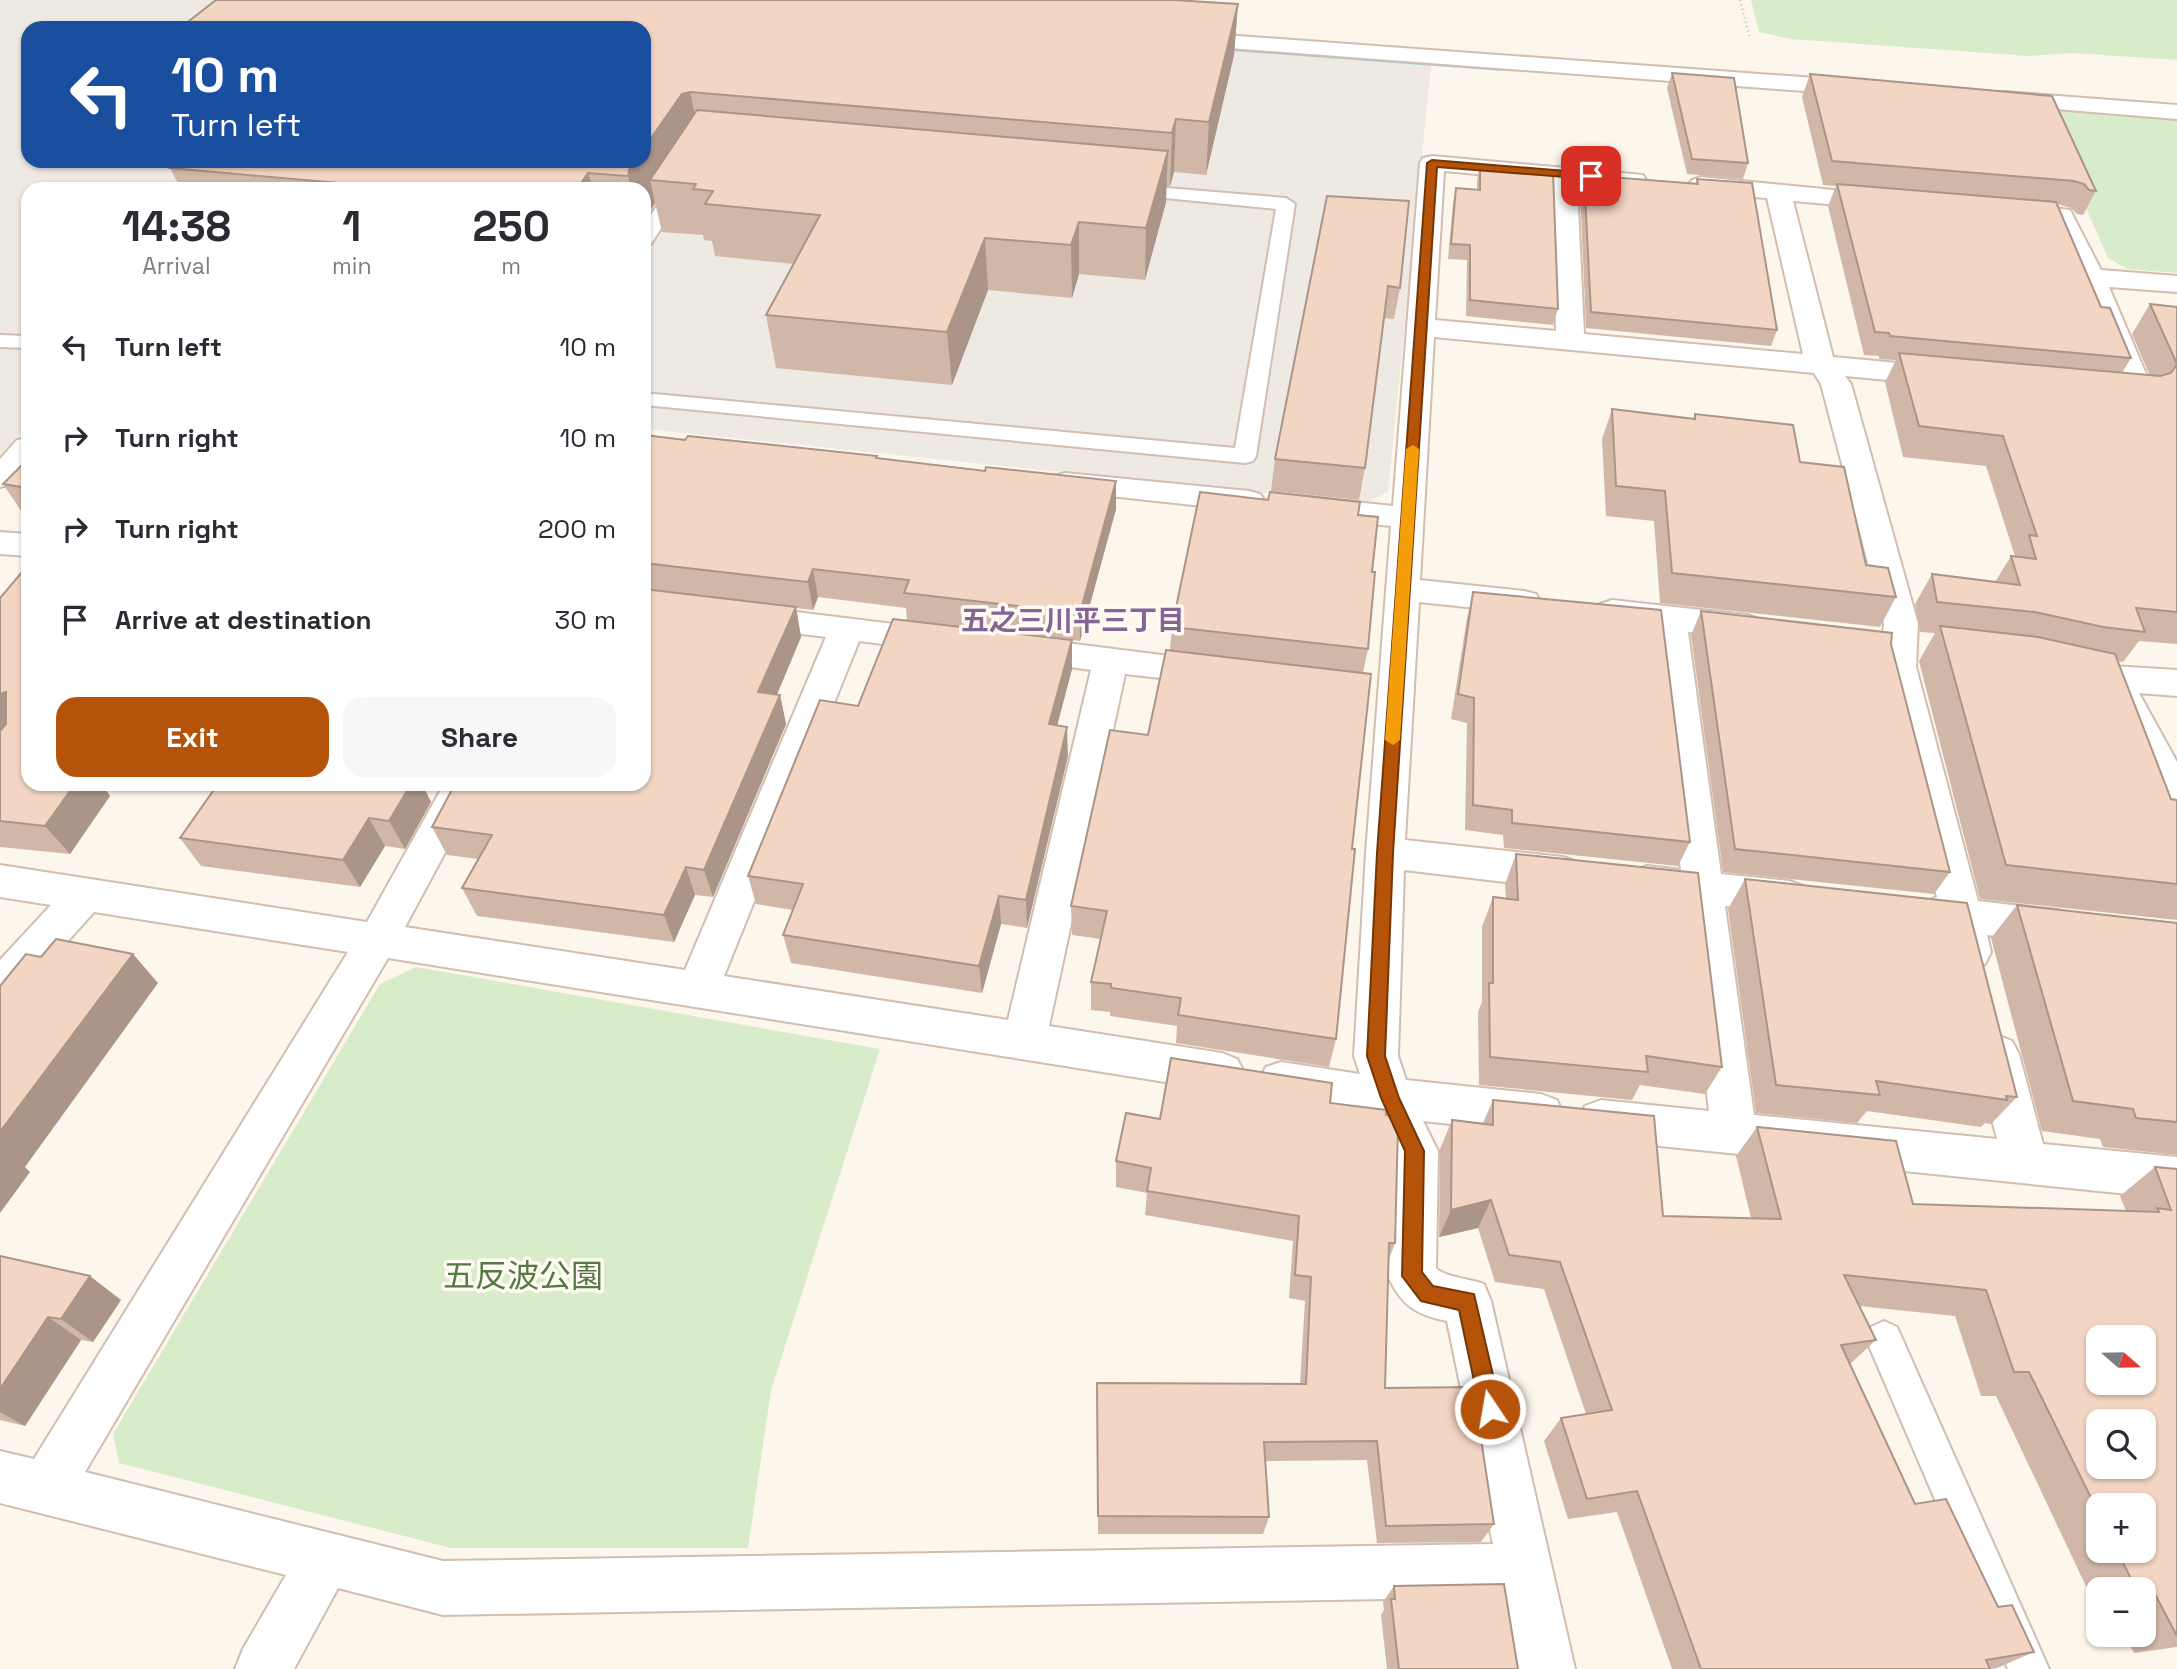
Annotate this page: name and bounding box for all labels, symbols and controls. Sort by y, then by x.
text: 10 m [171,44,279,106]
icon: left [56,49,147,140]
text: Turn left [171,105,301,145]
pin [1561,146,1621,206]
icon: arrive [1572,157,1610,195]
text: 14:38 [122,200,231,253]
text: 1 [342,200,361,253]
text: 250 [473,200,550,253]
text: Arrival [142,251,211,281]
text: min [332,251,372,281]
text: m [501,251,521,281]
icon: left [56,328,94,366]
text: Turn left [115,330,222,364]
text: 10 m [559,330,616,364]
icon: right [56,419,94,457]
text: Turn right [115,421,239,455]
text: 10 m [559,421,616,455]
icon: right [56,510,94,548]
text: Turn right [115,512,239,546]
text: 200 m [538,512,616,546]
icon: arrive [56,601,94,639]
district label: 五之三川平三丁目 [961,602,1185,638]
text: Arrive at destination [115,603,372,637]
text: 30 m [555,603,616,637]
button: Exit [56,697,329,777]
button: Share [343,697,616,777]
park label: 五反波公園 [443,1256,603,1296]
north arrow [2086,1325,2156,1395]
map controls [2086,1325,2156,1647]
position arrow [1453,1372,1527,1446]
button: search [2086,1409,2156,1479]
button: + [2086,1493,2156,1563]
button: − [2086,1577,2156,1647]

